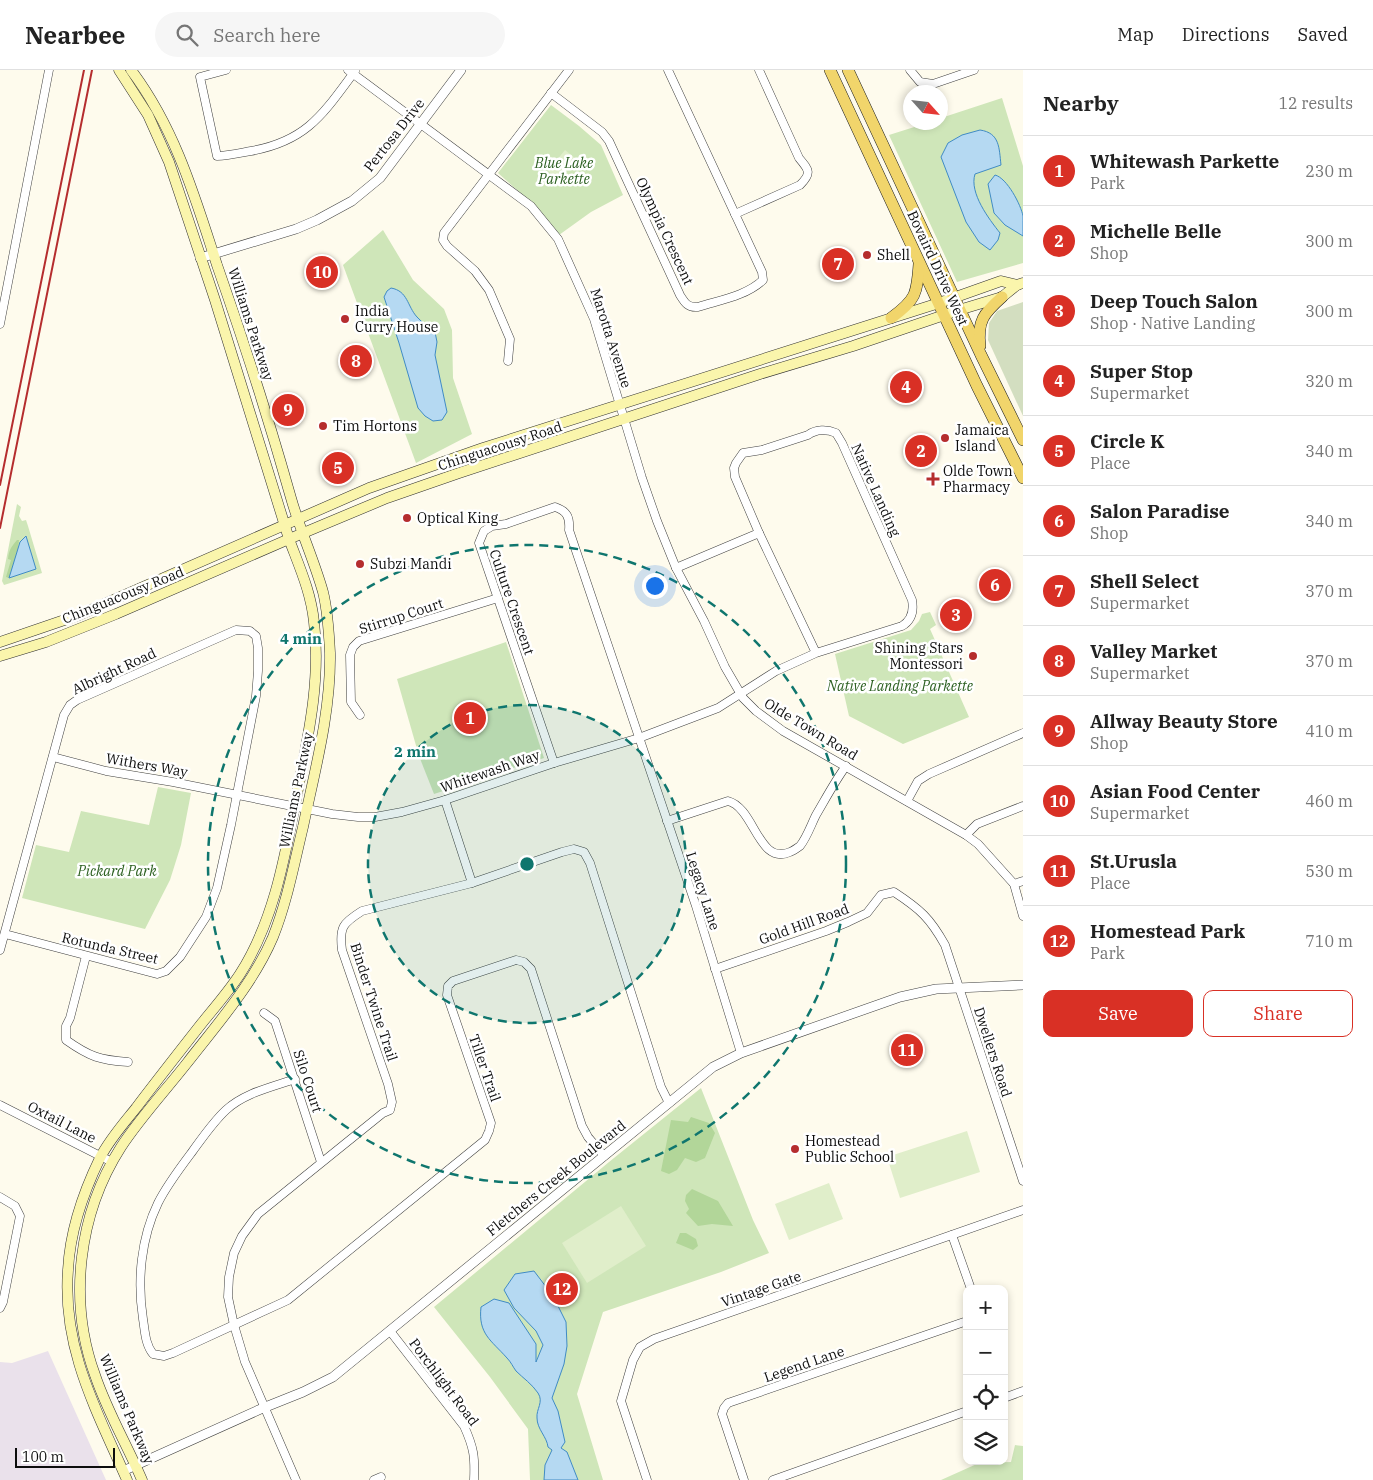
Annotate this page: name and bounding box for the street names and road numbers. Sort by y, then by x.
street label: Pertosa Drive [360,95,428,175]
street label: Olympia Crescent [632,174,698,288]
street label: Bovaird Drive West [903,207,973,329]
street label: Williams Parkway [224,265,278,383]
street label: Marotta Avenue [586,286,636,390]
street label: Chinguacousy Road [436,417,565,475]
street label: Native Landing [847,441,905,540]
street label: Culture Crescent [486,547,539,657]
street label: Chinguacousy Road [60,562,187,628]
street label: Stirrup Court [357,594,445,638]
street label: Albright Road [69,643,159,698]
street label: Olde Town Road [761,694,862,764]
street label: Williams Parkway [275,730,317,850]
street label: Whitewash Way [438,745,543,796]
street label: Withers Way [105,749,190,781]
street label: Legacy Lane [682,850,724,932]
street label: Gold Hill Road [757,899,852,949]
street label: Rotunda Street [60,928,160,968]
street label: Binder Twine Trail [346,940,402,1064]
street label: Dwellers Road [970,1005,1016,1100]
street label: Tiller Trail [465,1032,505,1104]
street label: Silo Court [289,1047,327,1115]
street label: Oxtail Lane [25,1097,99,1147]
street label: Fletchers Creek Boulevard [483,1116,630,1240]
street label: Vintage Gate [719,1267,803,1311]
street label: Porchlight Road [405,1335,483,1430]
street label: Legend Lane [761,1342,847,1386]
street label: Williams Parkway [96,1351,159,1467]

